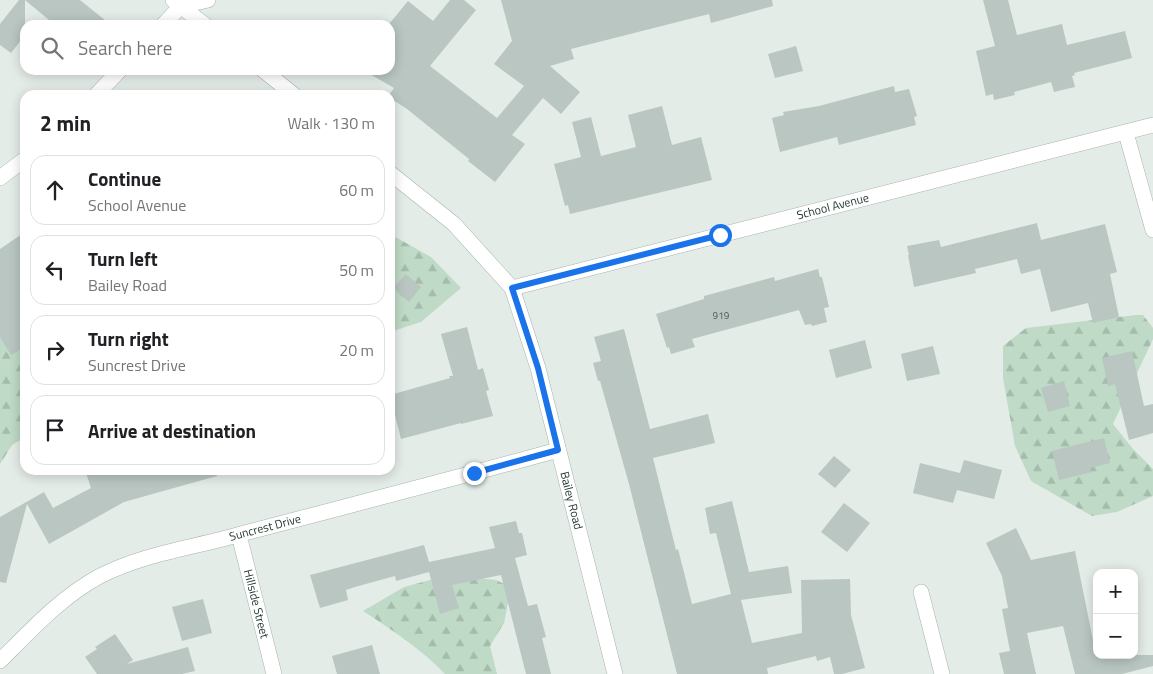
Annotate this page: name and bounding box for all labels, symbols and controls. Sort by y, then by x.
search box [20,20,395,75]
text: Search here [78,33,172,62]
icon: search [38,34,66,62]
text: 2 min [40,107,91,139]
text: Walk · 130 m [287,111,375,135]
text: Continue [88,164,161,193]
icon: ahead [41,176,69,204]
text: 60 m [339,178,374,202]
street label: School Avenue [795,188,871,224]
text: School Avenue [88,193,186,217]
route start [709,224,732,247]
text: Turn left [88,244,158,273]
icon: left [41,256,69,284]
text: 50 m [339,258,374,282]
text: Bailey Road [88,273,167,297]
house number: 919 [713,308,730,323]
text: Turn right [88,324,169,353]
icon: right [41,336,69,364]
text: 20 m [339,338,374,362]
text: Suncrest Drive [88,353,186,377]
icon: arrive [41,416,69,444]
text: Arrive at destination [88,416,256,445]
route end [463,462,486,485]
street label: Bailey Road [555,469,588,531]
street label: Suncrest Drive [227,509,303,546]
street label: Hillside Street [239,567,275,641]
map controls [1093,569,1138,659]
button: + [1093,569,1138,614]
button: − [1093,614,1138,659]

